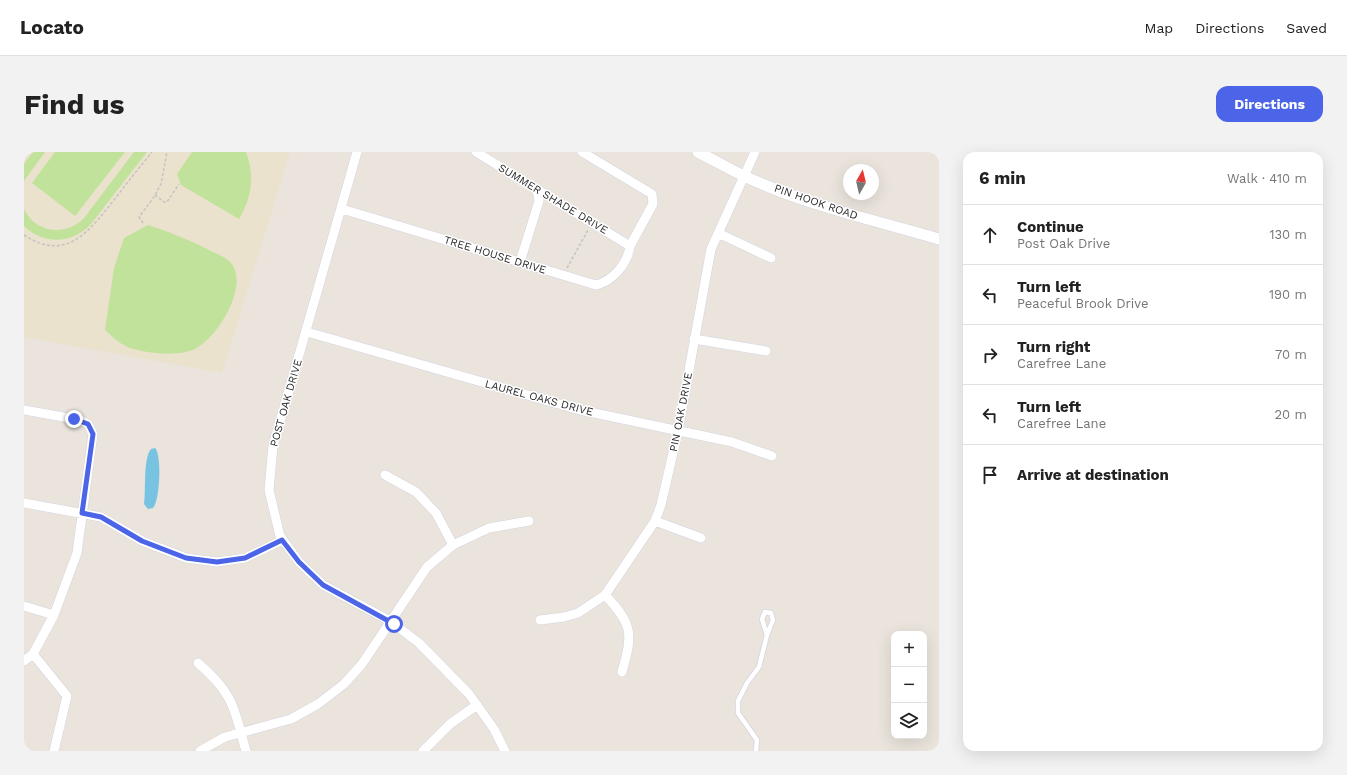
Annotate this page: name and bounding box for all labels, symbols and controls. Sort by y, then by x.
text: Locato [20,16,84,39]
text: Map [1145,20,1173,36]
text: Directions [1195,20,1264,36]
text: Saved [1286,20,1327,36]
button: Directions [1216,86,1323,122]
text: Find us [24,88,124,121]
street label: SUMMER SHADE DRIVE [496,161,610,237]
north arrow [843,164,879,200]
text: 6 min [979,168,1026,188]
text: Walk · 410 m [1227,171,1307,186]
street label: PIN HOOK ROAD [772,182,860,222]
text: Continue [1017,218,1084,236]
icon: ahead [979,224,1001,246]
text: 130 m [1269,227,1307,242]
street label: TREE HOUSE DRIVE [442,233,548,277]
text: Post Oak Drive [1017,236,1110,251]
text: Turn left [1017,278,1081,296]
icon: left [979,284,1001,306]
text: 190 m [1269,287,1307,302]
text: Peaceful Brook Drive [1017,296,1149,311]
text: Turn right [1017,338,1090,356]
icon: right [979,344,1001,366]
text: 70 m [1275,347,1307,362]
text: Carefree Lane [1017,356,1106,371]
street label: POST OAK DRIVE [267,358,305,448]
street label: PIN OAK DRIVE [667,371,695,453]
street label: LAUREL OAKS DRIVE [483,377,595,419]
text: Turn left [1017,398,1081,416]
icon: left [979,404,1001,426]
text: 20 m [1275,407,1307,422]
route end [65,410,83,428]
text: Carefree Lane [1017,416,1106,431]
icon: arrive [979,464,1001,486]
text: Arrive at destination [1017,466,1169,484]
route start [385,615,403,633]
map controls [891,631,927,739]
button: + [891,631,927,667]
button: − [891,667,927,703]
button: layers [891,703,927,739]

